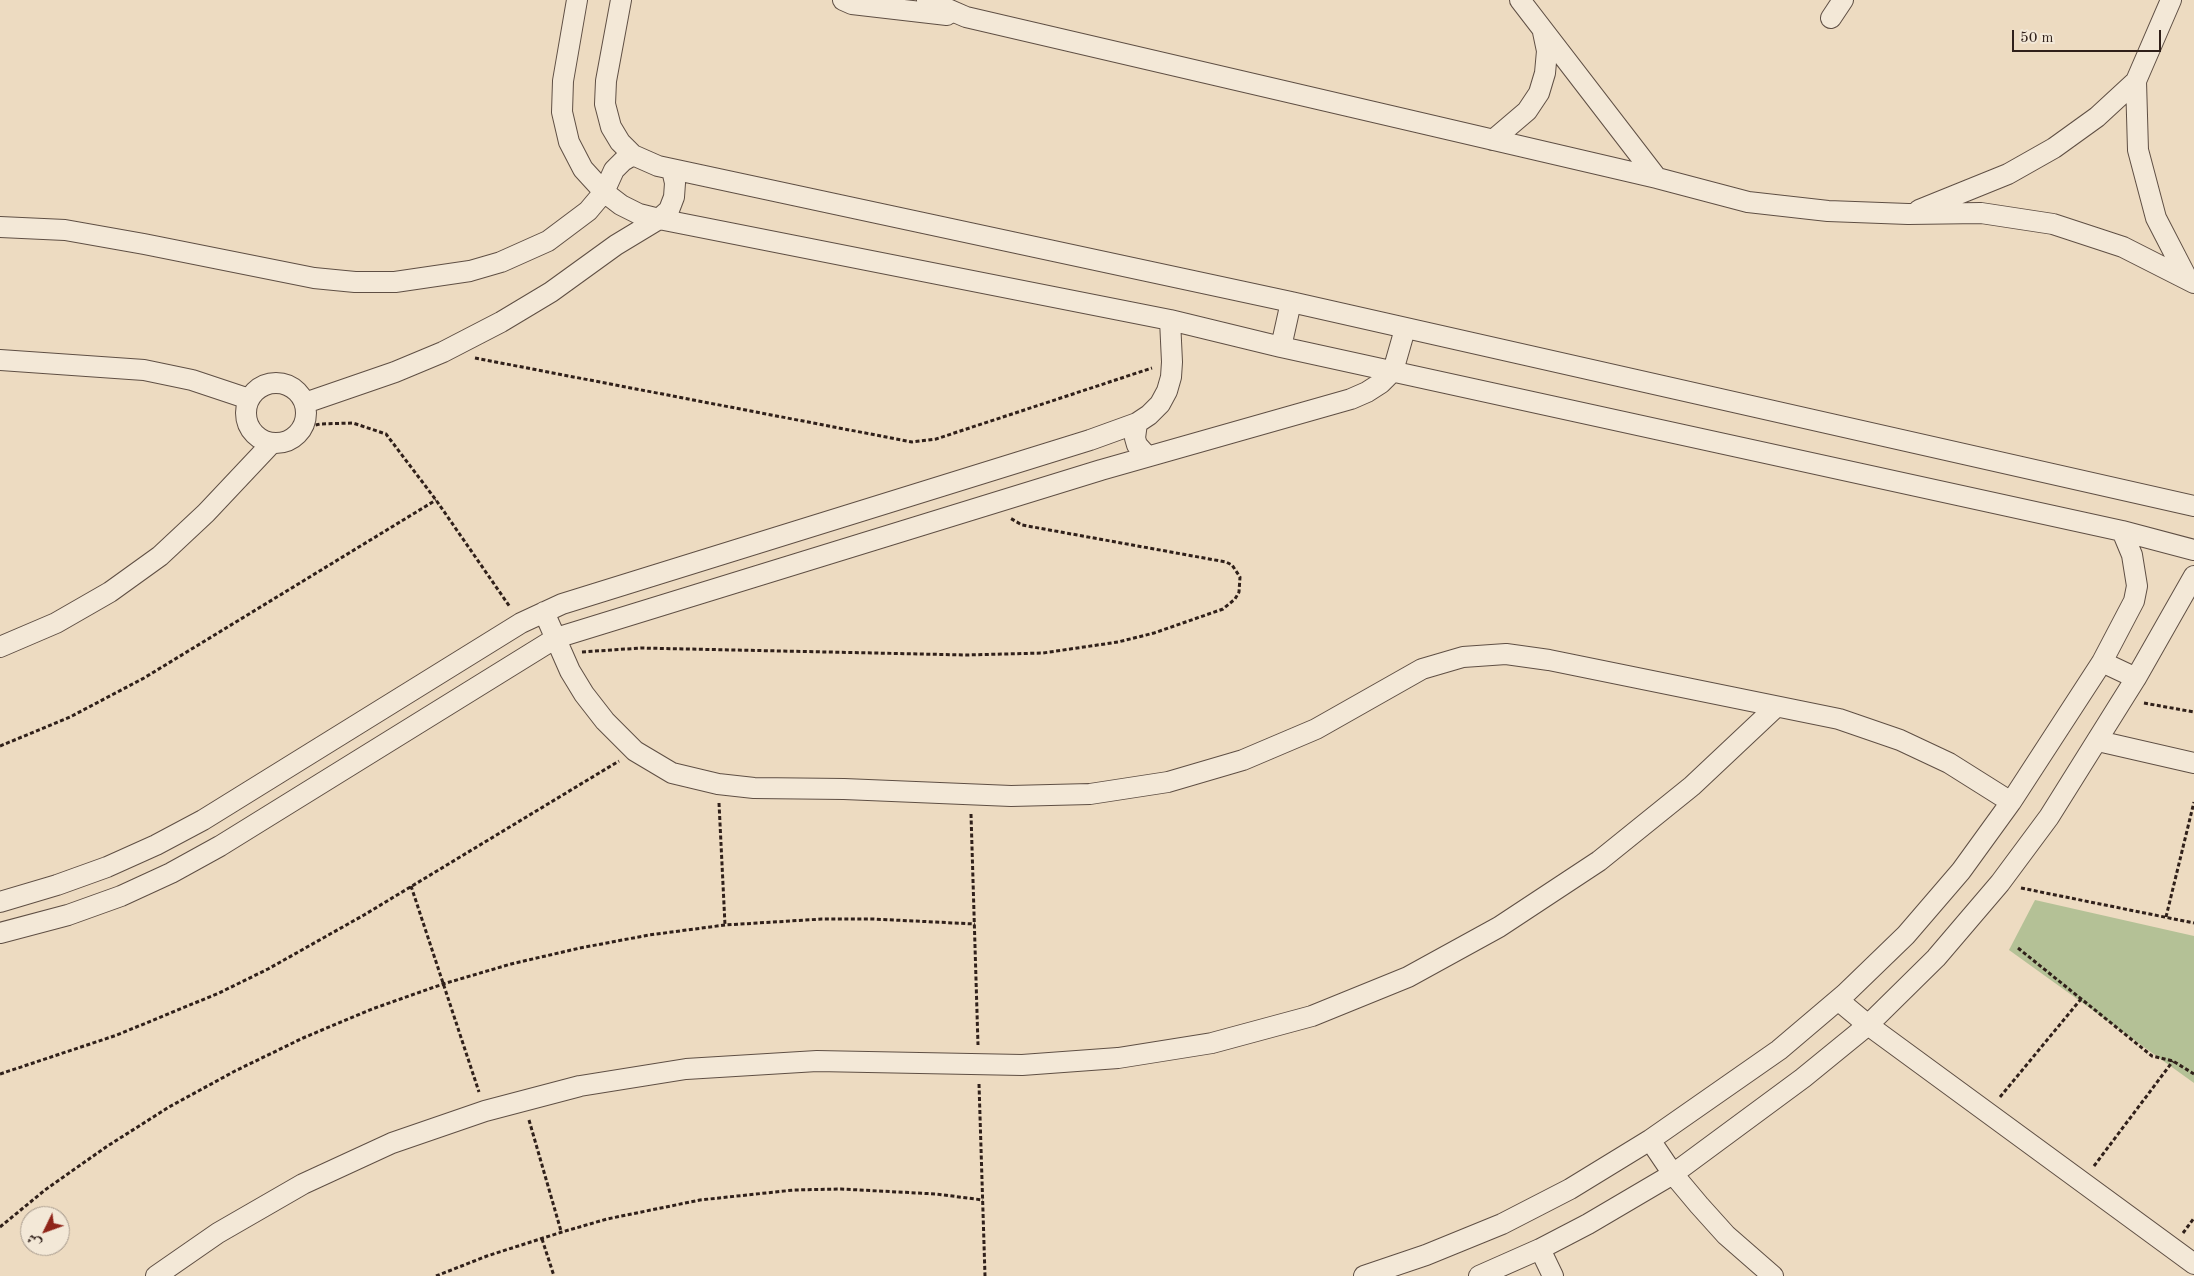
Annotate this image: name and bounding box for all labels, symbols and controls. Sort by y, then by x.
scale bar [2014,20,2163,52]
text: 50 m [2020,31,2054,46]
north arrow [20,1206,70,1256]
text: ش [25,1231,44,1250]

